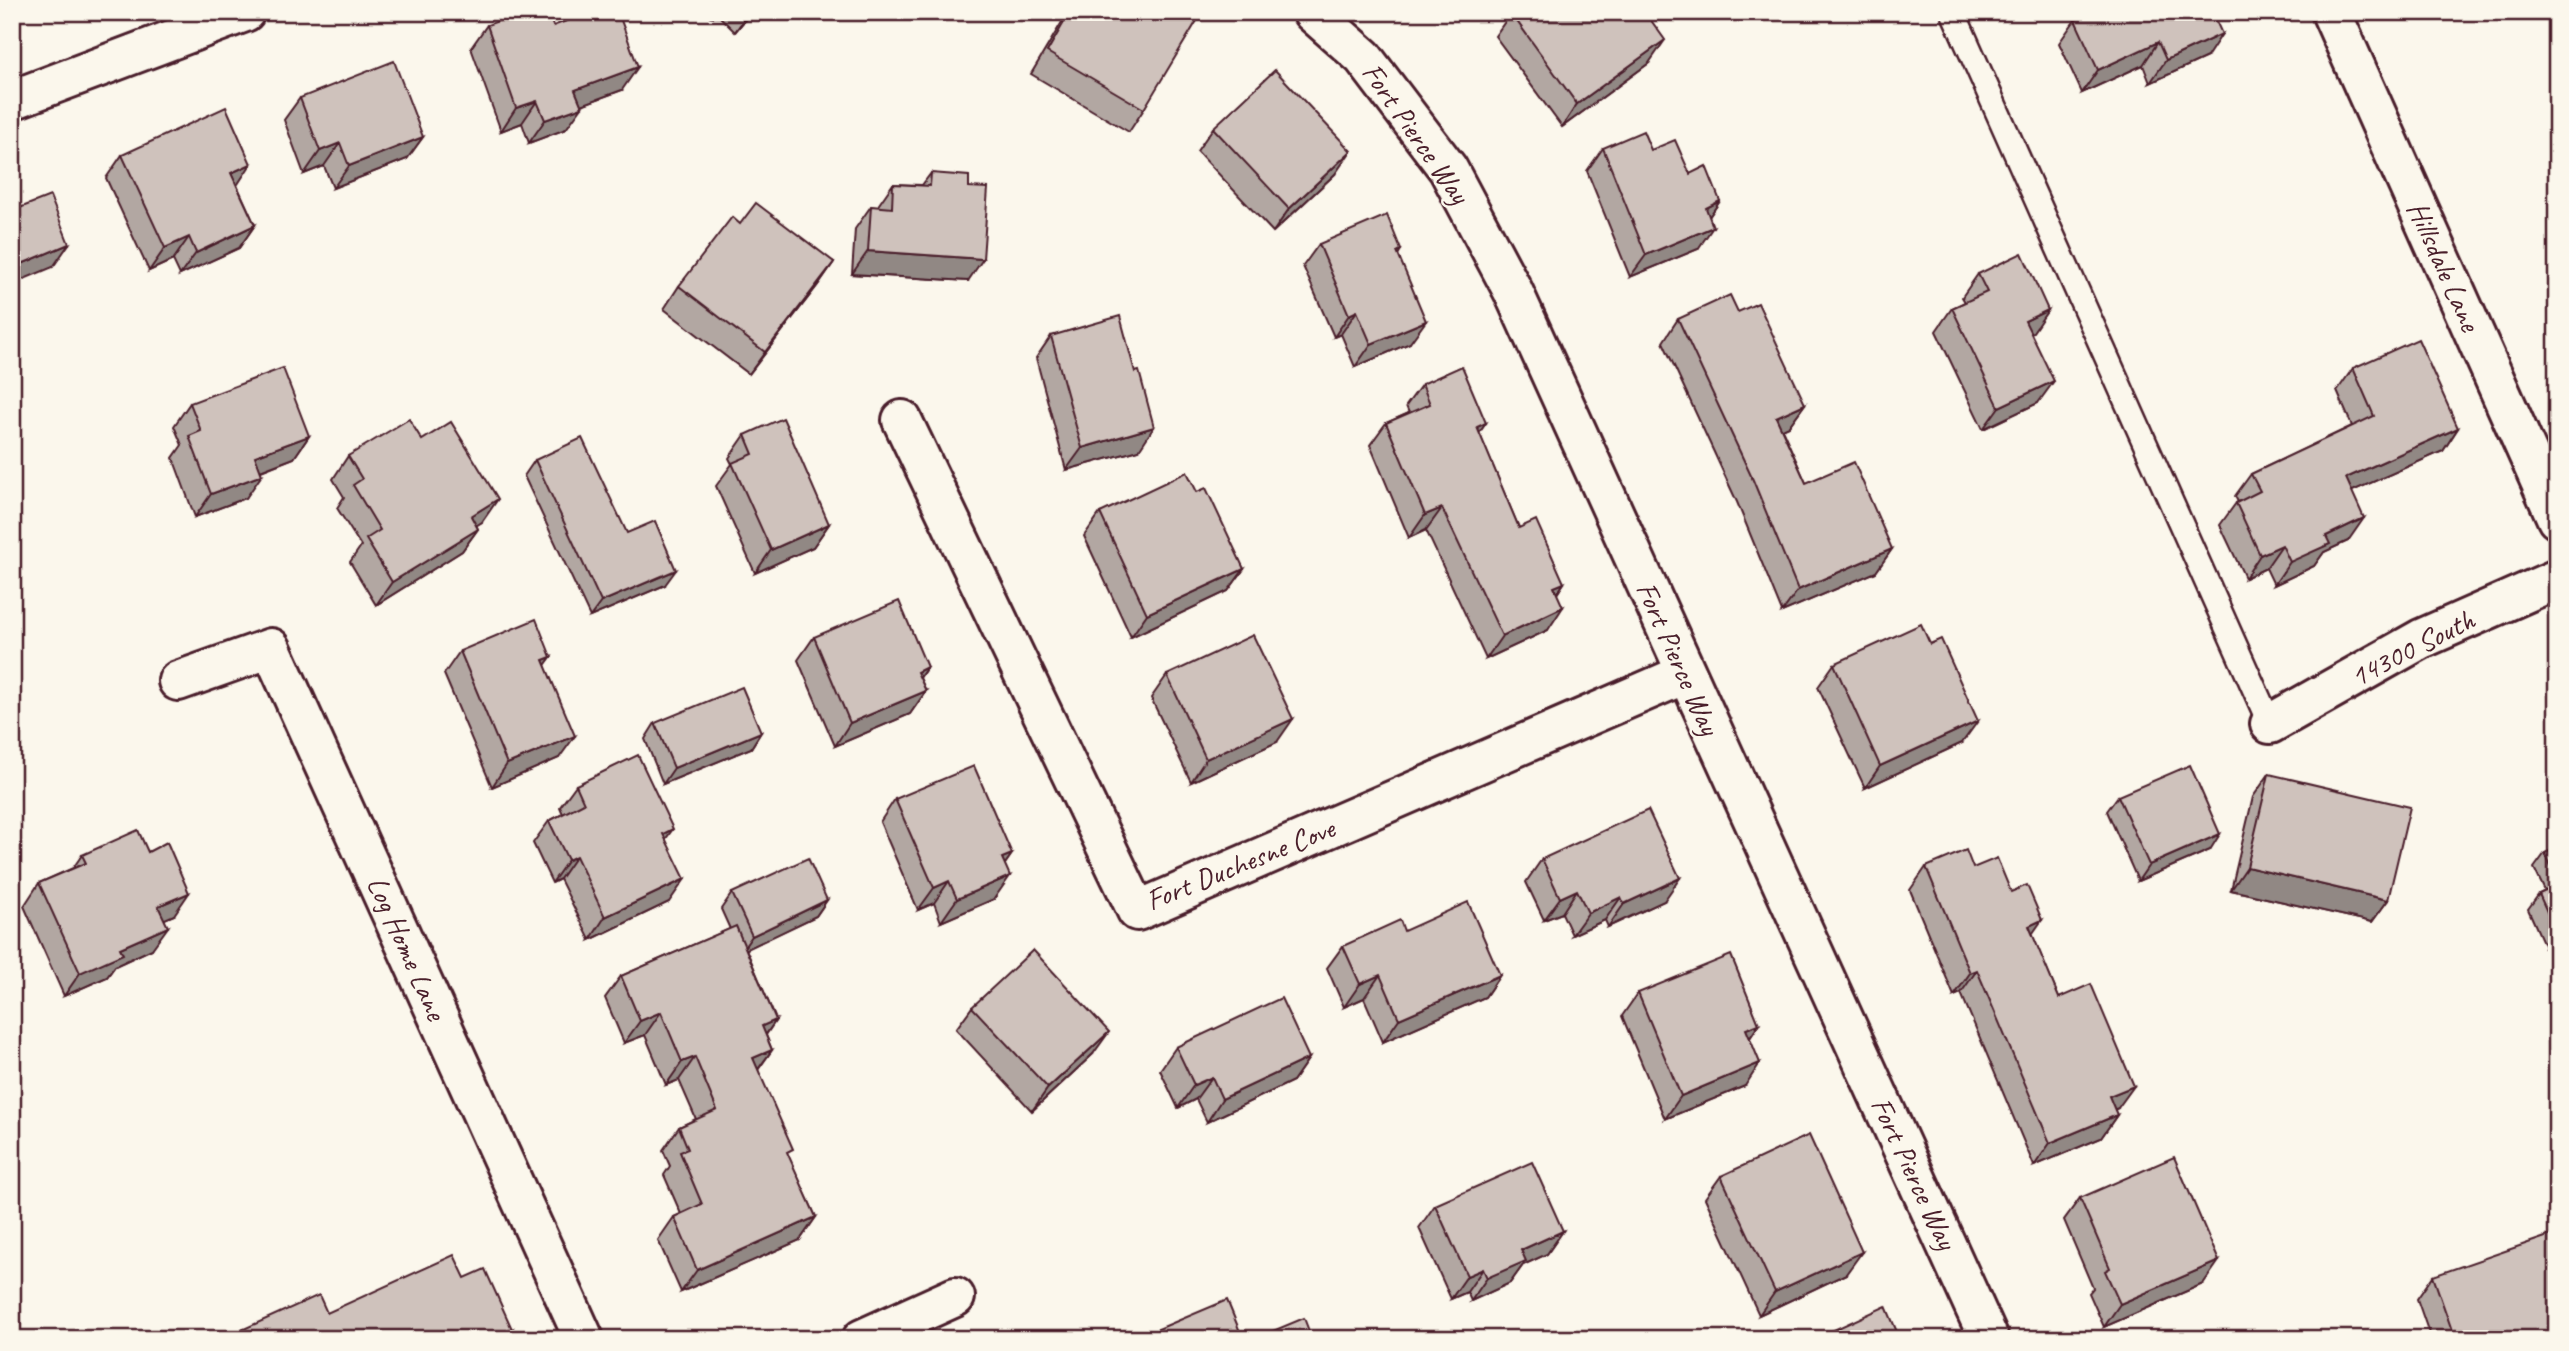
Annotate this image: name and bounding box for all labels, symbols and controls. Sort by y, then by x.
street label: Fort Pierce Way [1354,55,1479,212]
street label: Hillsdale Lane [2399,195,2490,339]
street label: Fort Pierce Way [1627,576,1729,742]
street label: 14300 South [2344,600,2482,695]
street label: Fort Duchesne Cove [1140,808,1342,919]
street label: Log Home Lane [358,870,456,1028]
street label: Fort Pierce Way [1862,1091,1967,1257]

